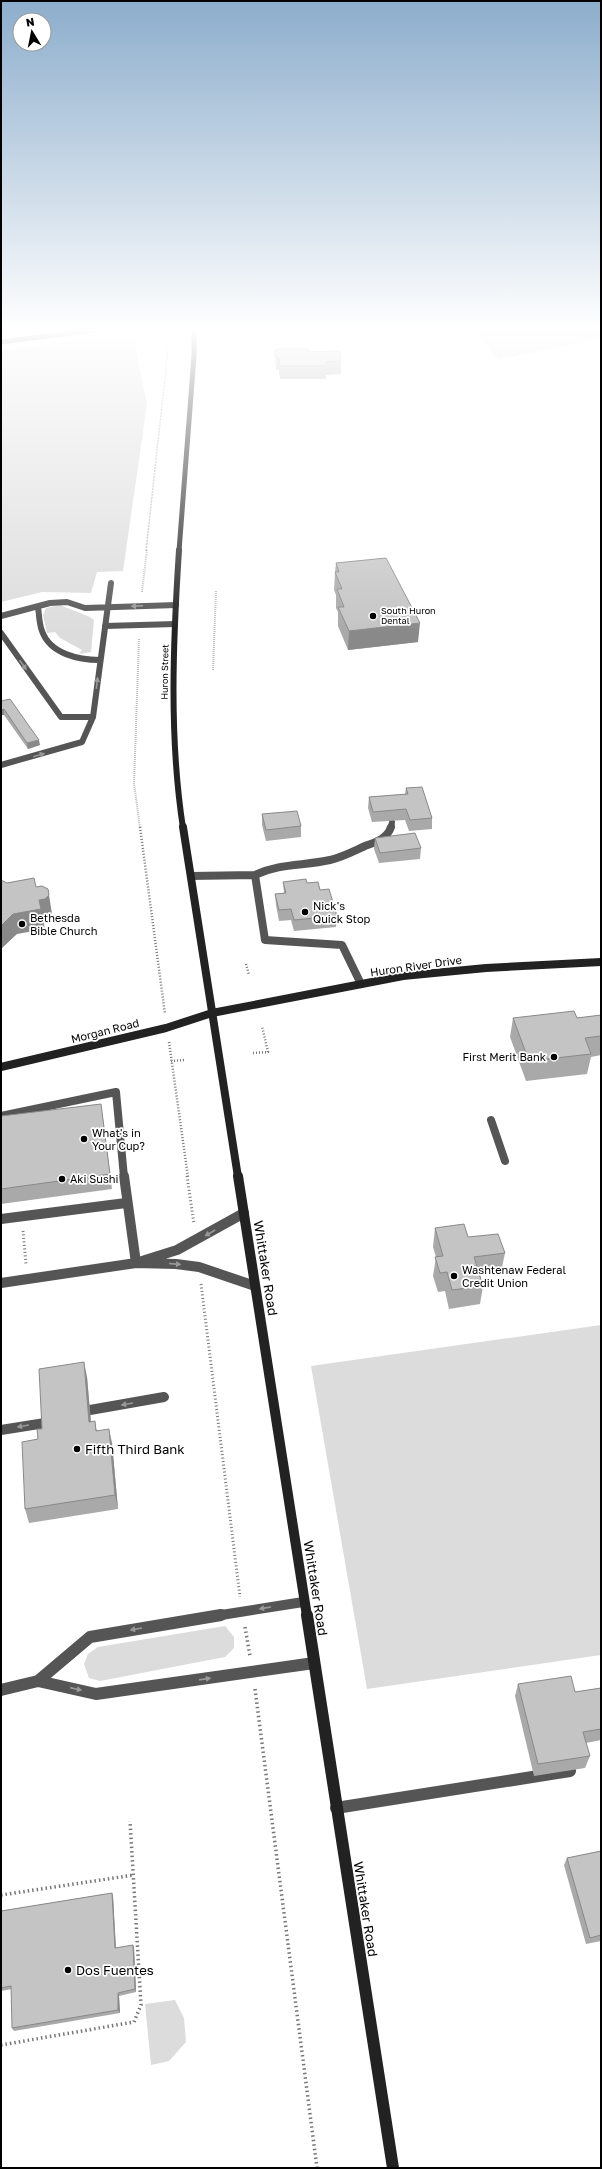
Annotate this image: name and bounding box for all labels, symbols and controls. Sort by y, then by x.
north arrow [12,12,52,52]
text: N [25,15,35,29]
one-way arrow [131,603,143,610]
place label: South Huron Dental [381,605,436,626]
marker: South Huron Dental [368,611,378,621]
street label: Huron Street [159,644,170,700]
one-way arrow [19,660,27,670]
one-way arrow [94,677,100,689]
one-way arrow [33,752,45,758]
place label: Nick's Quick Stop [313,899,371,925]
marker: Nick's Quick Stop [300,907,310,917]
place label: Bethesda Bible Church [30,911,97,937]
marker: Bethesda Bible Church [17,919,27,929]
street label: Huron River Drive [369,953,463,978]
street label: Morgan Road [69,1016,140,1045]
place label: First Merit Bank [462,1050,546,1063]
marker: First Merit Bank [549,1052,559,1062]
place label: What's in Your Cup? [92,1126,145,1152]
marker: What's in Your Cup? [79,1134,89,1144]
place label: Aki Sushi [70,1172,119,1185]
marker: Aki Sushi [57,1174,67,1184]
street label: Whittaker Road [251,1219,281,1317]
one-way arrow [204,1229,216,1236]
one-way arrow [169,1261,181,1268]
place label: Washtenaw Federal Credit Union [462,1263,566,1289]
marker: Washtenaw Federal Credit Union [449,1271,459,1281]
one-way arrow [121,1401,133,1407]
one-way arrow [17,1423,29,1429]
place label: Fifth Third Bank [85,1441,185,1457]
marker: Fifth Third Bank [72,1444,82,1454]
street label: Whittaker Road [301,1539,331,1637]
one-way arrow [259,1605,271,1611]
one-way arrow [130,1626,143,1632]
one-way arrow [199,1676,211,1682]
one-way arrow [70,1687,82,1693]
street label: Whittaker Road [351,1860,381,1958]
place label: Dos Fuentes [76,1962,154,1978]
marker: Dos Fuentes [63,1965,73,1975]

